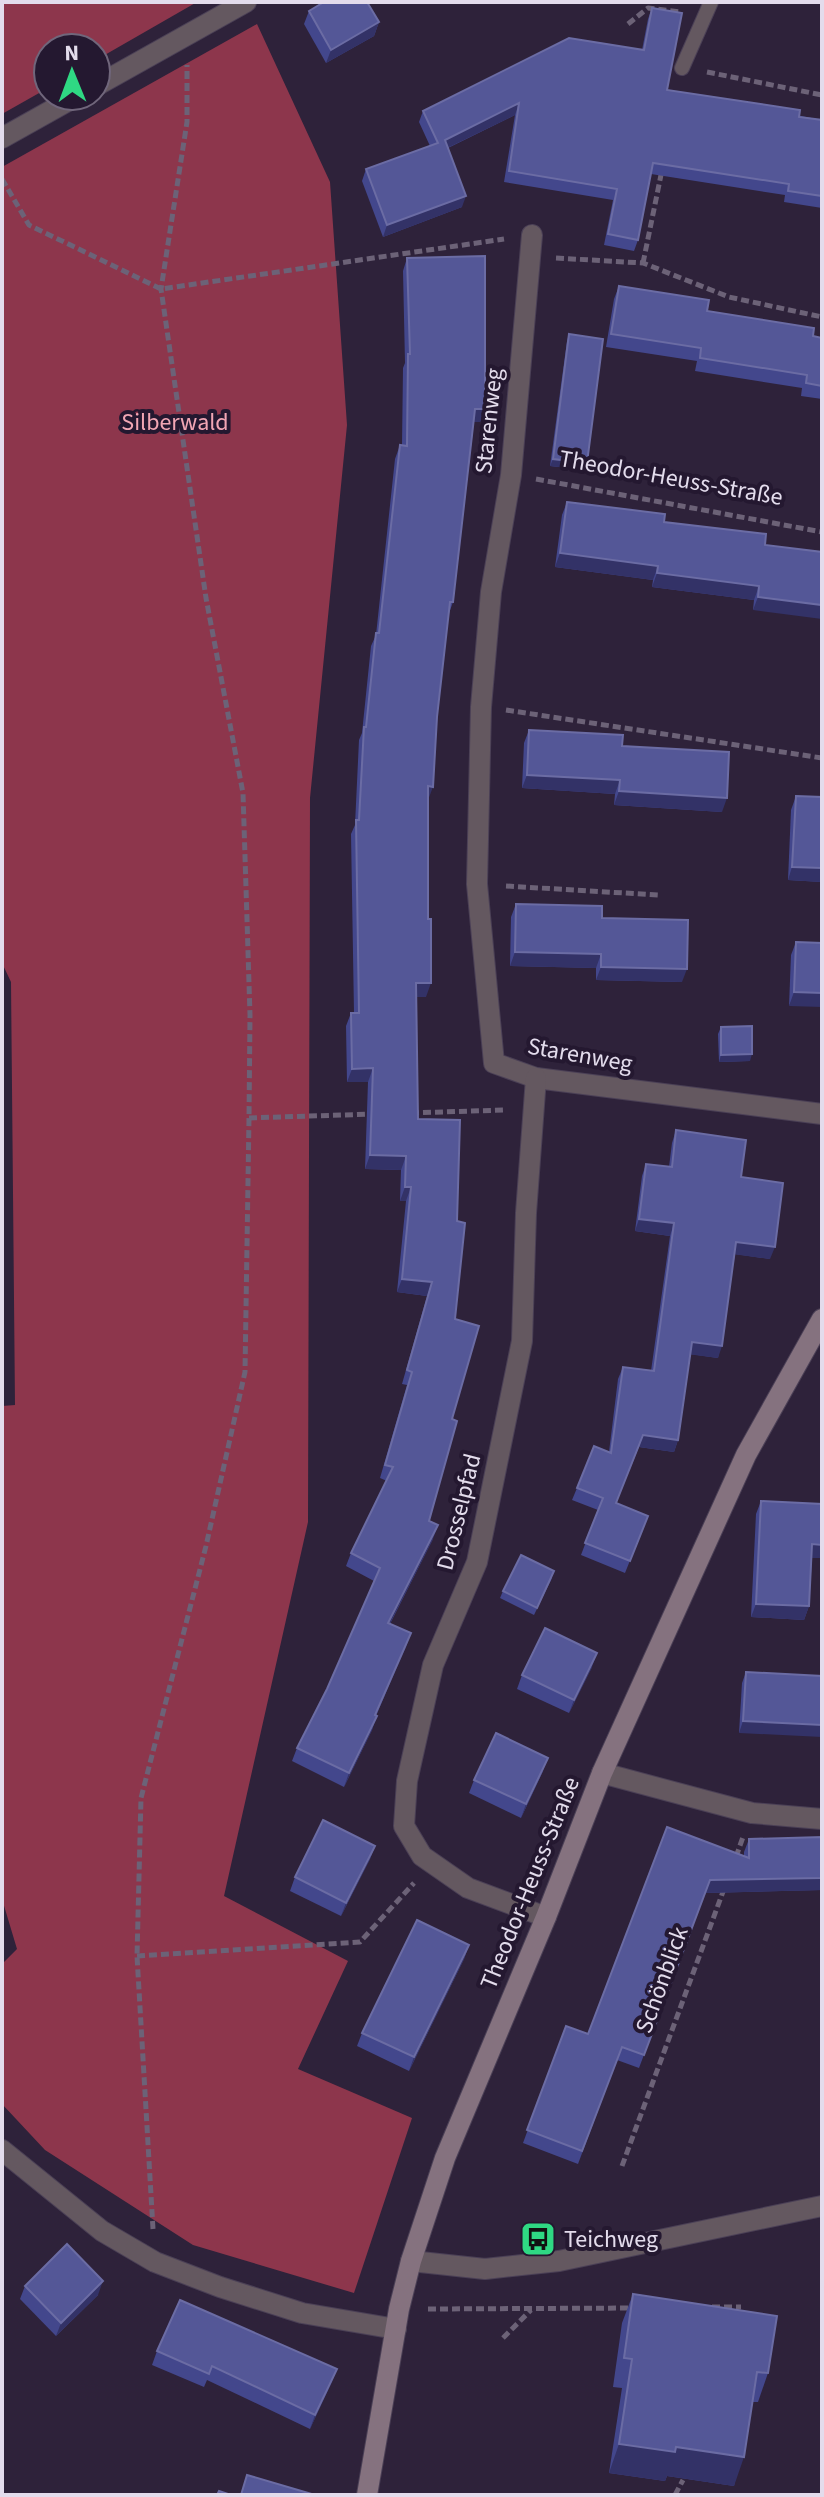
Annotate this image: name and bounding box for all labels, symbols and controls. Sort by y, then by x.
north arrow [32,32,112,112]
text: N [64,37,79,69]
street label: Starenweg [466,366,512,476]
park label: Silberwald [121,405,229,440]
street label: Theodor-Heuss-Straße [557,441,785,515]
street label: Starenweg [525,1029,635,1081]
street label: Drosselpfad [428,1450,490,1574]
street label: Theodor-Heuss-Straße [471,1772,589,1994]
street label: Schönblick [627,1922,697,2038]
bus stop icon: Teichweg [519,2220,557,2258]
place label: Teichweg [564,2222,658,2257]

